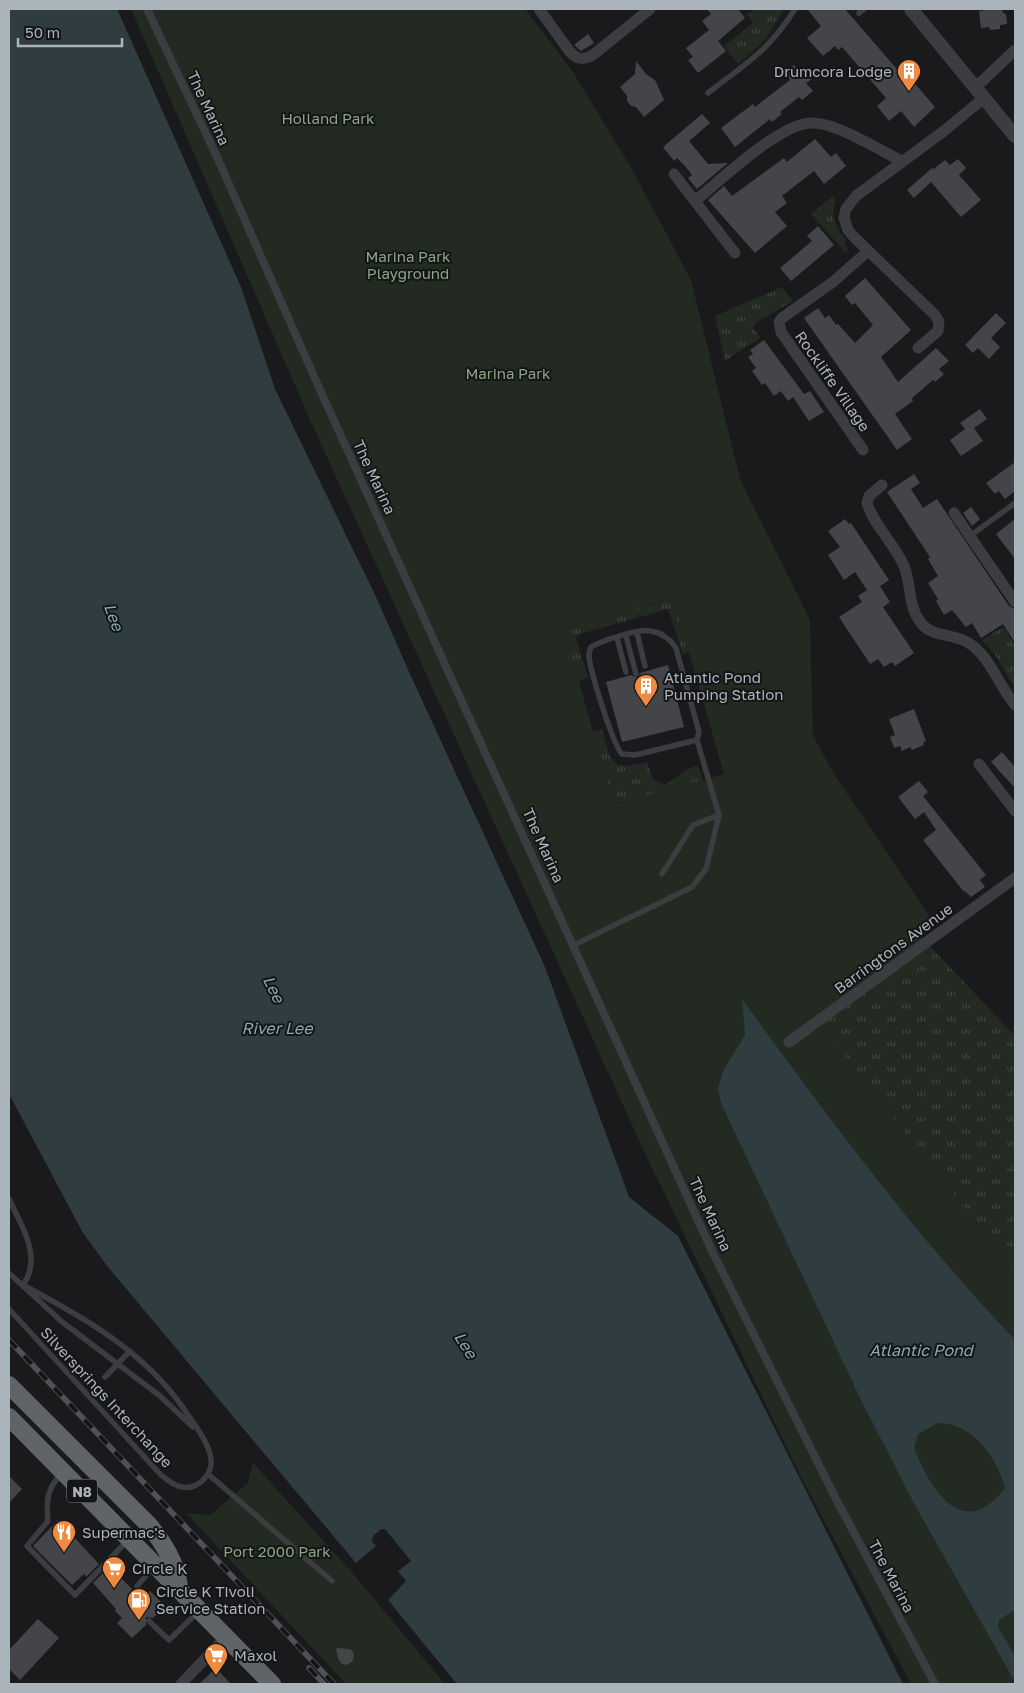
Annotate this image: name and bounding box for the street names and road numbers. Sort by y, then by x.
street label: The Marina [184,68,234,148]
street label: Rockliffe Village [792,328,874,435]
street label: The Marina [350,437,400,517]
street label: The Marina [520,805,568,885]
street label: Barringtons Avenue [830,899,956,997]
street label: The Marina [686,1174,736,1254]
street label: Silversprings Interchange [37,1323,177,1471]
road number: N8 [67,1480,97,1502]
street label: The Marina [865,1536,919,1616]

